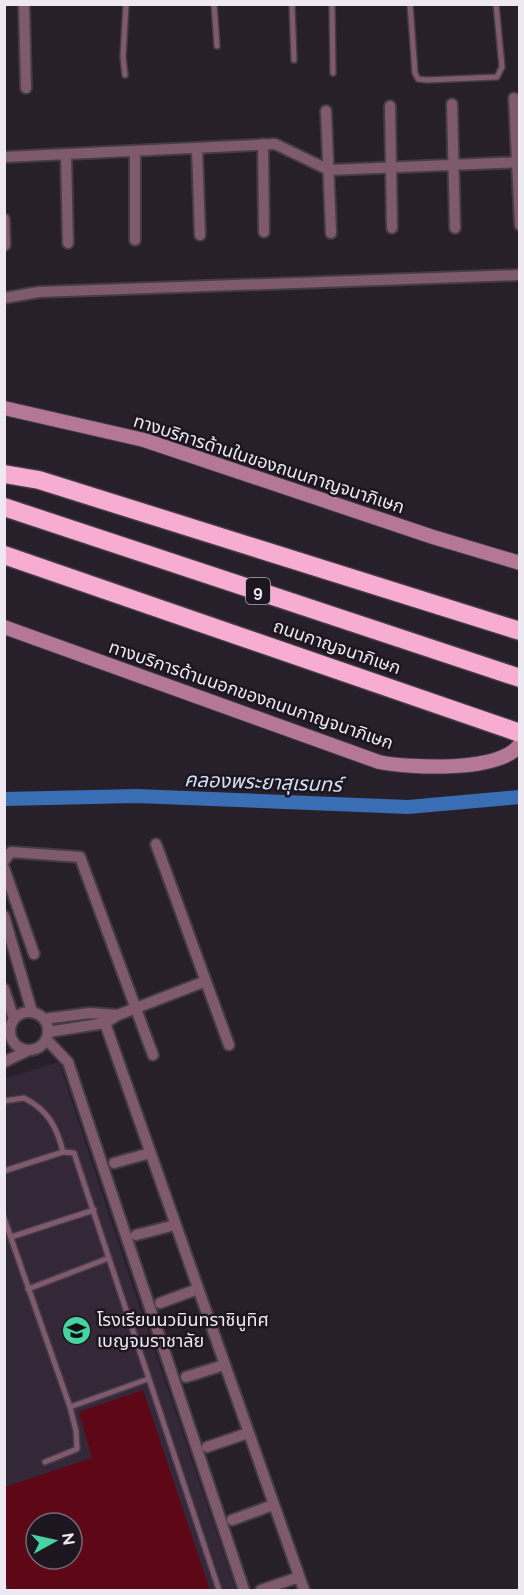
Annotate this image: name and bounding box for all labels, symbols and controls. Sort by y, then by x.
street label: ทางบริการด้านในของถนนกาญจนาภิเษก [131,410,407,517]
road number: 9 [246,578,270,604]
street label: ถนนกาญจนาภิเษก [271,615,404,678]
street label: ทางบริการด้านนอกของถนนกาญจนาภิเษก [106,636,396,753]
water label: คลองพระยาสุเรนทร์ [184,767,347,798]
place label: โรงเรียนนวมินทราชินูทิศ เบญจมราชาลัย [97,1309,269,1351]
school or university icon: โรงเรียนนวมินทราชินูทิศ เบญจมราชาลัย [60,1314,92,1346]
north arrow [24,1511,84,1571]
text: N [58,1532,79,1546]

